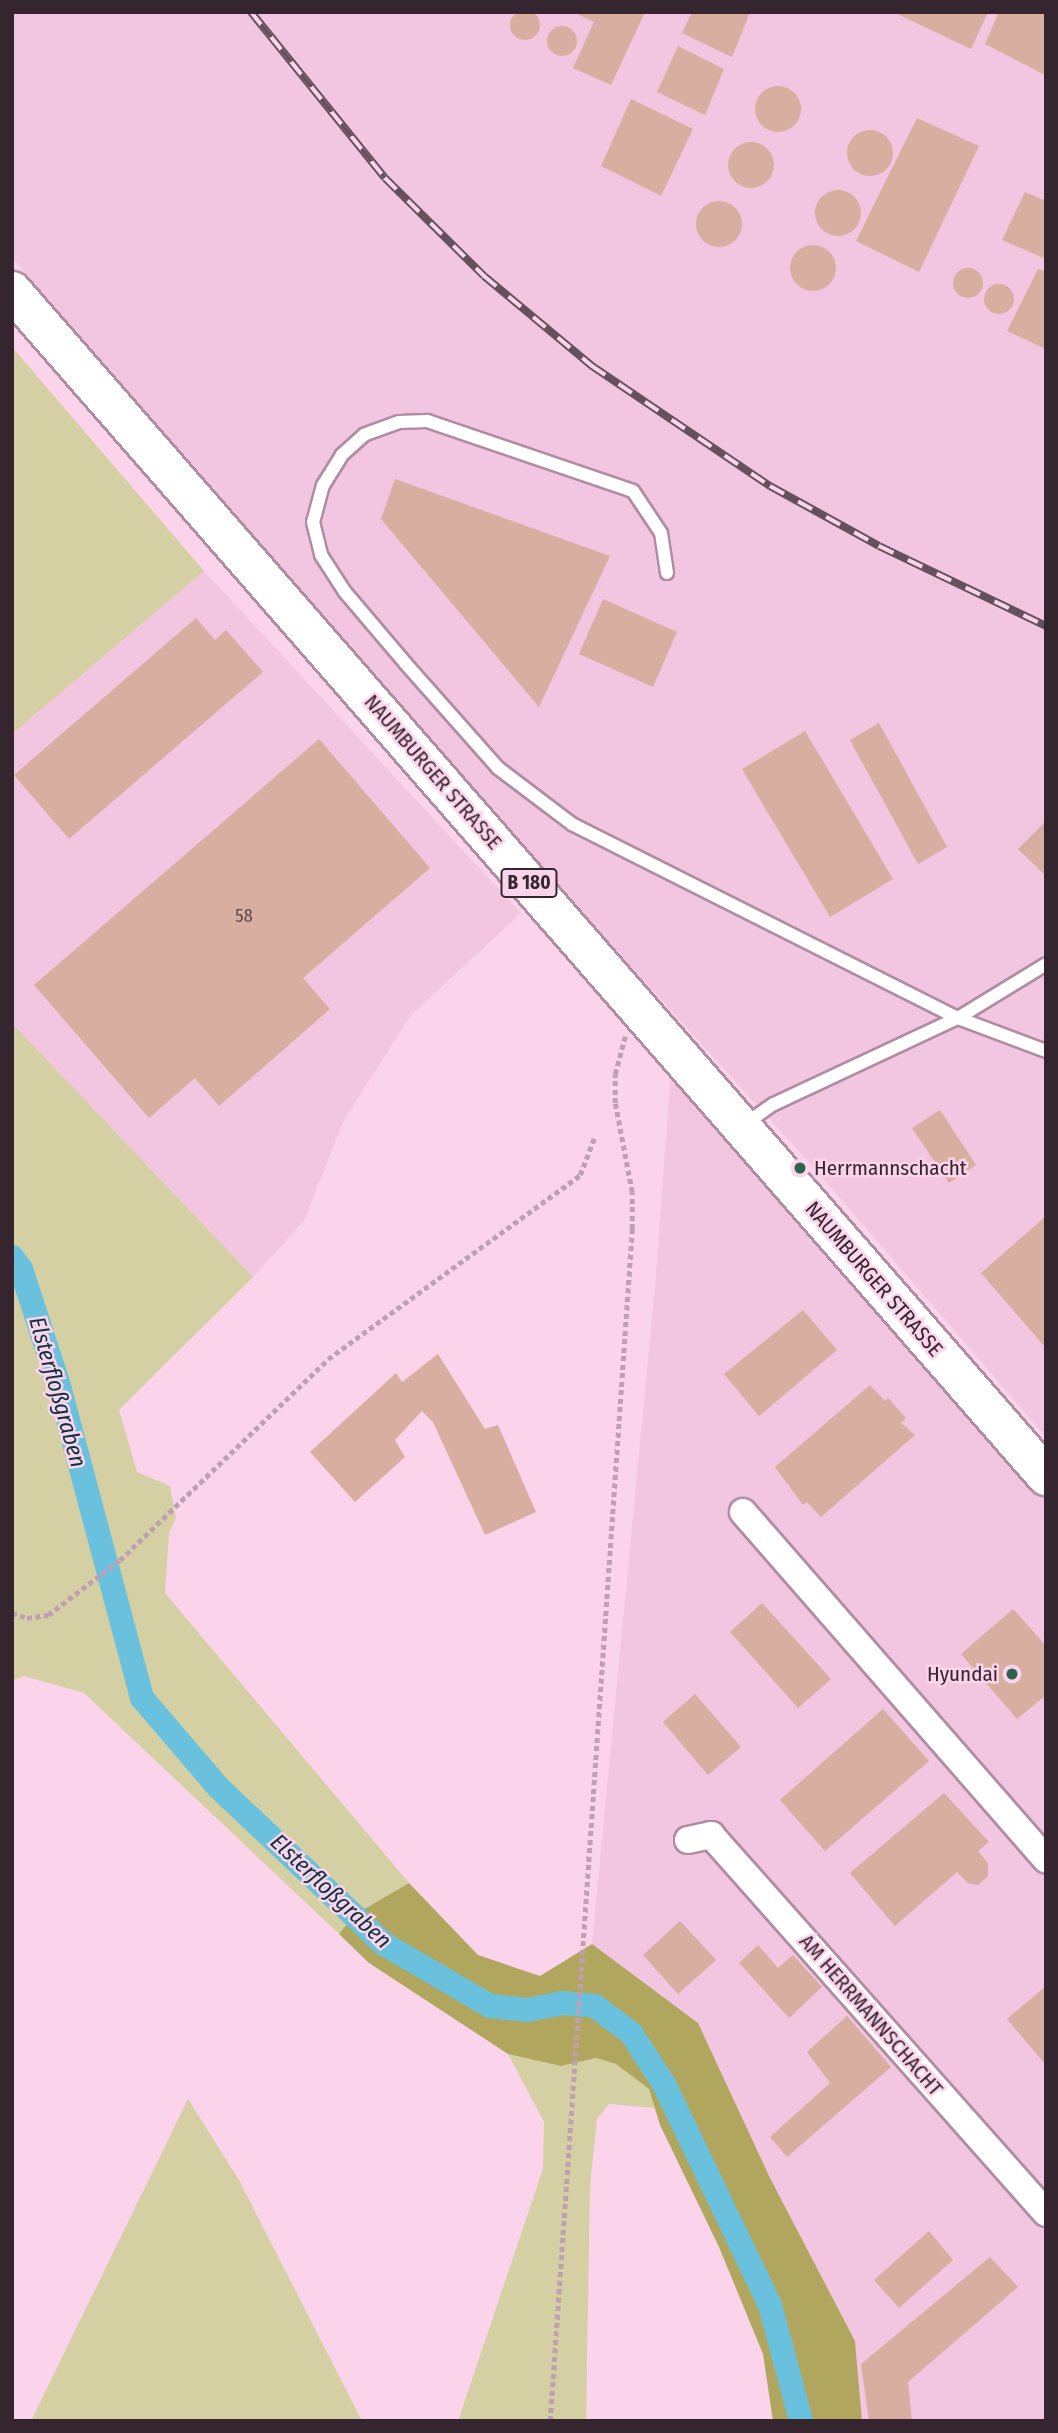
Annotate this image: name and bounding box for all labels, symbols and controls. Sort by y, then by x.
street label: NAUMBURGER STRASSE [359,689,507,855]
road number: B 180 [499,868,559,898]
house number: 58 [235,905,253,927]
place label: Herrmannschacht [814,1155,967,1181]
marker: Herrmannschacht [792,1160,808,1176]
street label: NAUMBURGER STRASSE [800,1196,948,1362]
water label: Elsterfloßgraben [23,1314,93,1470]
place label: Hyundai [927,1661,998,1687]
marker: Hyundai [1004,1666,1020,1682]
water label: Elsterfloßgraben [265,1828,397,1954]
street label: AM HERRMANNSCHACHT [794,1929,948,2101]

